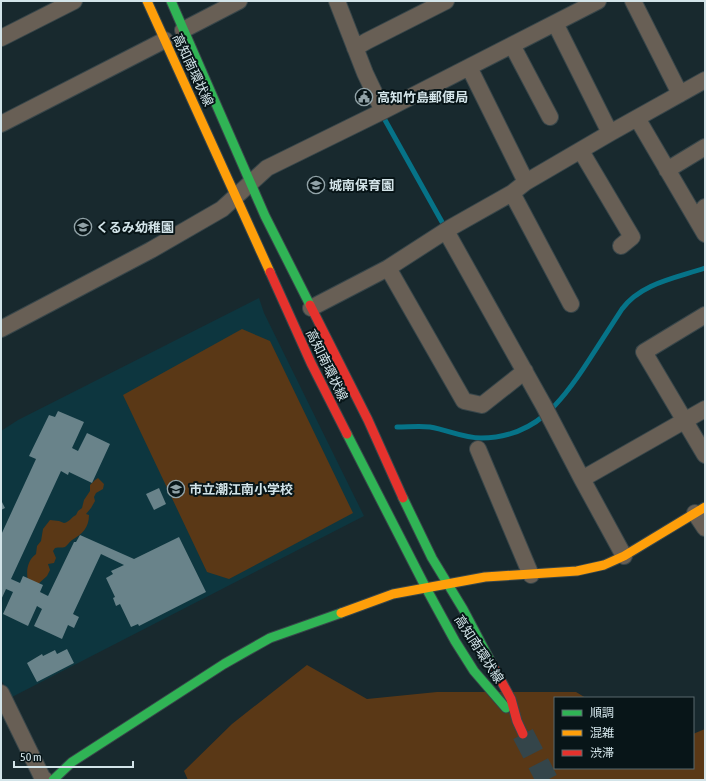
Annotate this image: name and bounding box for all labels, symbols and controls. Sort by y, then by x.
street label: 高知南環状線 [170,31,216,109]
public building icon: 高知竹島郵便局 [354,87,374,107]
place label: 高知竹島郵便局 [377,90,468,105]
school or university icon: 城南保育園 [306,175,326,195]
place label: 城南保育園 [329,178,394,193]
school or university icon: くるみ幼稚園 [73,217,93,237]
place label: くるみ幼稚園 [96,220,174,235]
street label: 高知南環状線 [303,327,351,403]
school or university icon: 市立潮江南小学校 [166,479,186,499]
place label: 市立潮江南小学校 [189,482,293,497]
street label: 高知南環状線 [451,612,507,686]
legend [554,697,694,769]
text: 順調 [590,706,614,720]
text: 混雑 [590,726,614,740]
scale bar [14,743,133,769]
text: 渋滞 [590,746,614,760]
text: 50 m [20,750,42,764]

